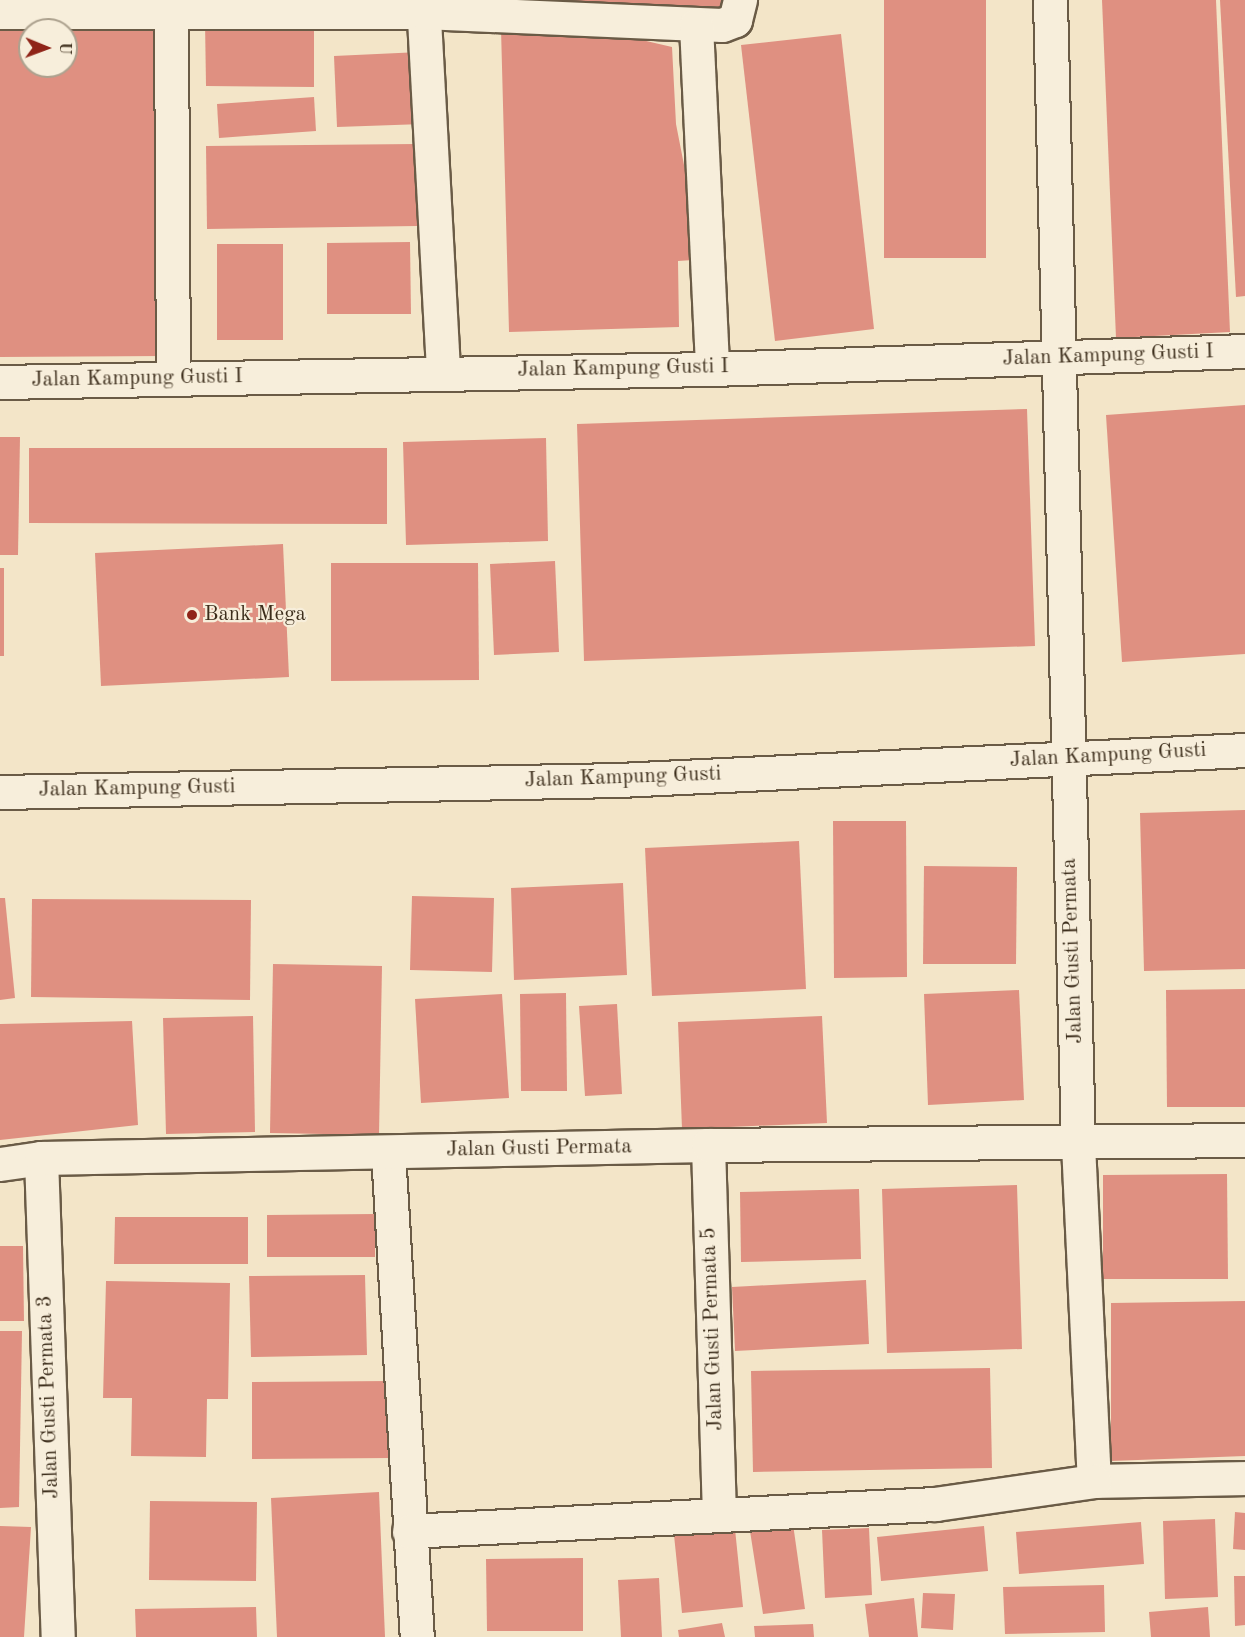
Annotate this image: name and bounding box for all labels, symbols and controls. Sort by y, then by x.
north arrow [18,18,78,78]
text: U [56,42,72,55]
street label: Jalan Kampung Gusti I [1002,340,1214,372]
street label: Jalan Kampung Gusti I [517,355,729,383]
street label: Jalan Kampung Gusti I [31,365,243,393]
place label: Bank Mega [204,602,306,628]
marker: Bank Mega [185,608,199,622]
street label: Jalan Kampung Gusti [1009,738,1207,774]
street label: Jalan Kampung Gusti [524,762,722,794]
street label: Jalan Kampung Gusti [38,775,236,803]
street label: Jalan Gusti Permata [1057,858,1089,1044]
street label: Jalan Gusti Permata [446,1135,632,1163]
street label: Jalan Gusti Permata 5 [697,1227,729,1431]
street label: Jalan Gusti Permata 3 [33,1295,65,1499]

